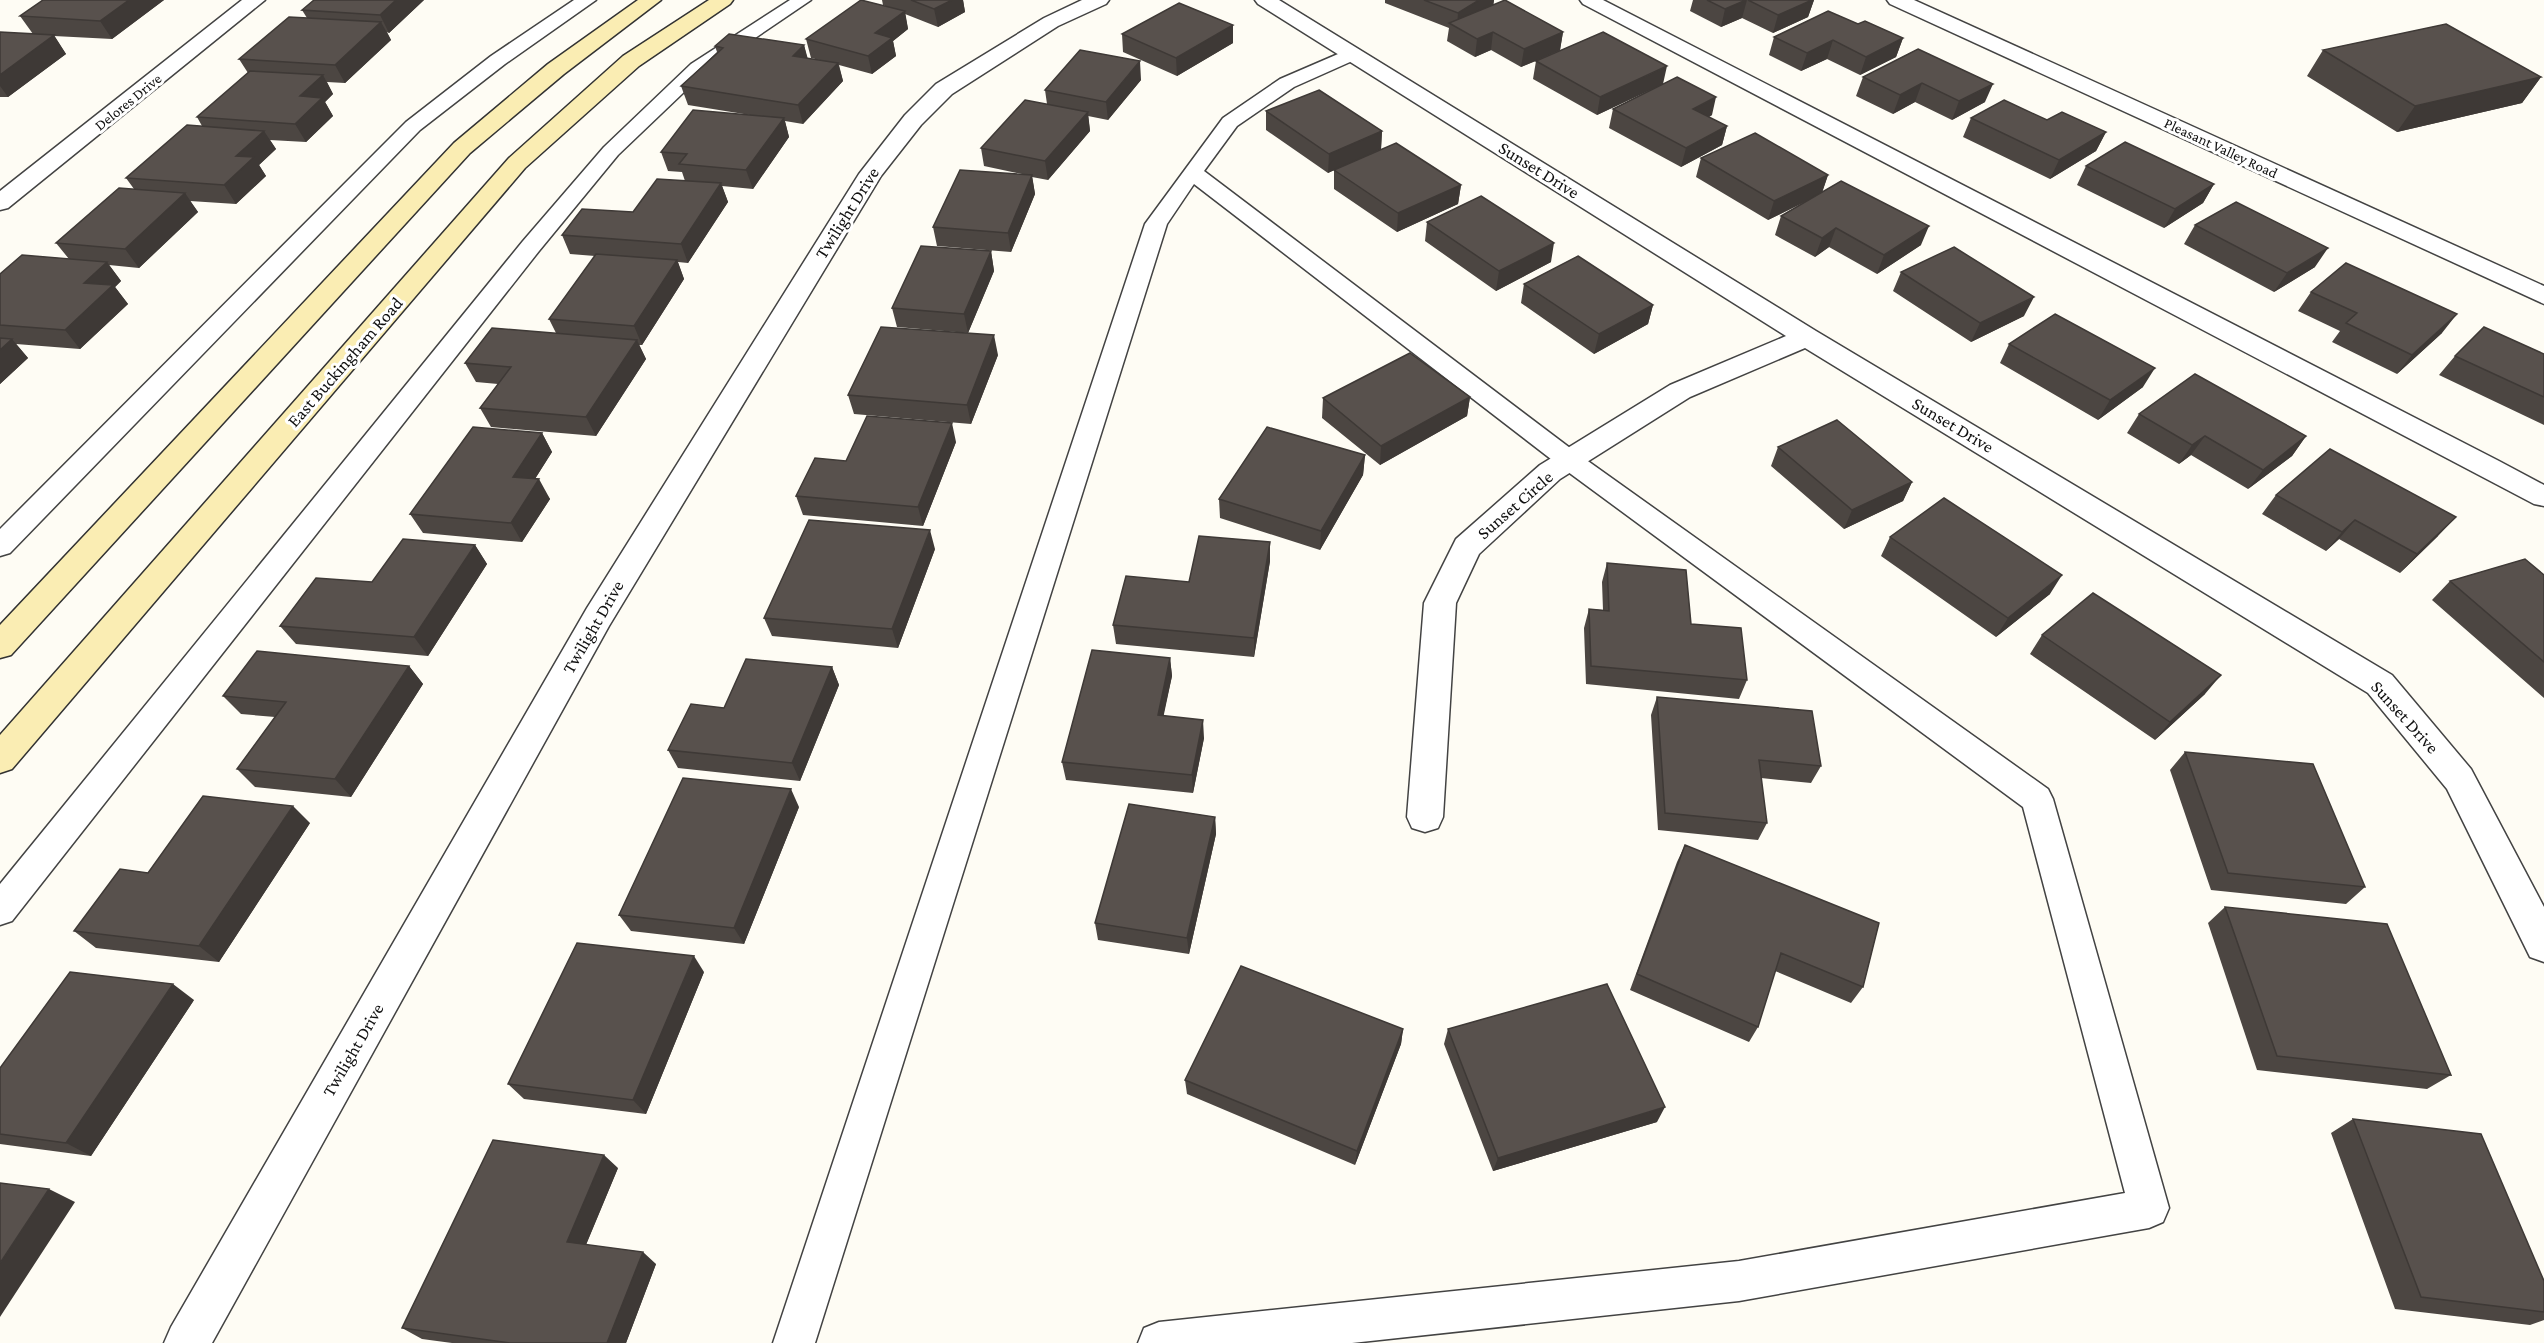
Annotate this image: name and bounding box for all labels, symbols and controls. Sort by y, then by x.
street label: Delores Drive [92,70,165,134]
street label: Pleasant Valley Road [2161,115,2280,182]
street label: Sunset Drive [1495,137,1583,203]
street label: Twilight Drive [811,163,883,262]
street label: East Buckingham Road [283,293,407,431]
street label: Sunset Drive [1909,393,1997,457]
street label: Sunset Circle [1473,467,1557,543]
street label: Twilight Drive [558,577,628,677]
street label: Sunset Drive [2367,676,2443,758]
street label: Twilight Drive [318,1000,388,1100]

